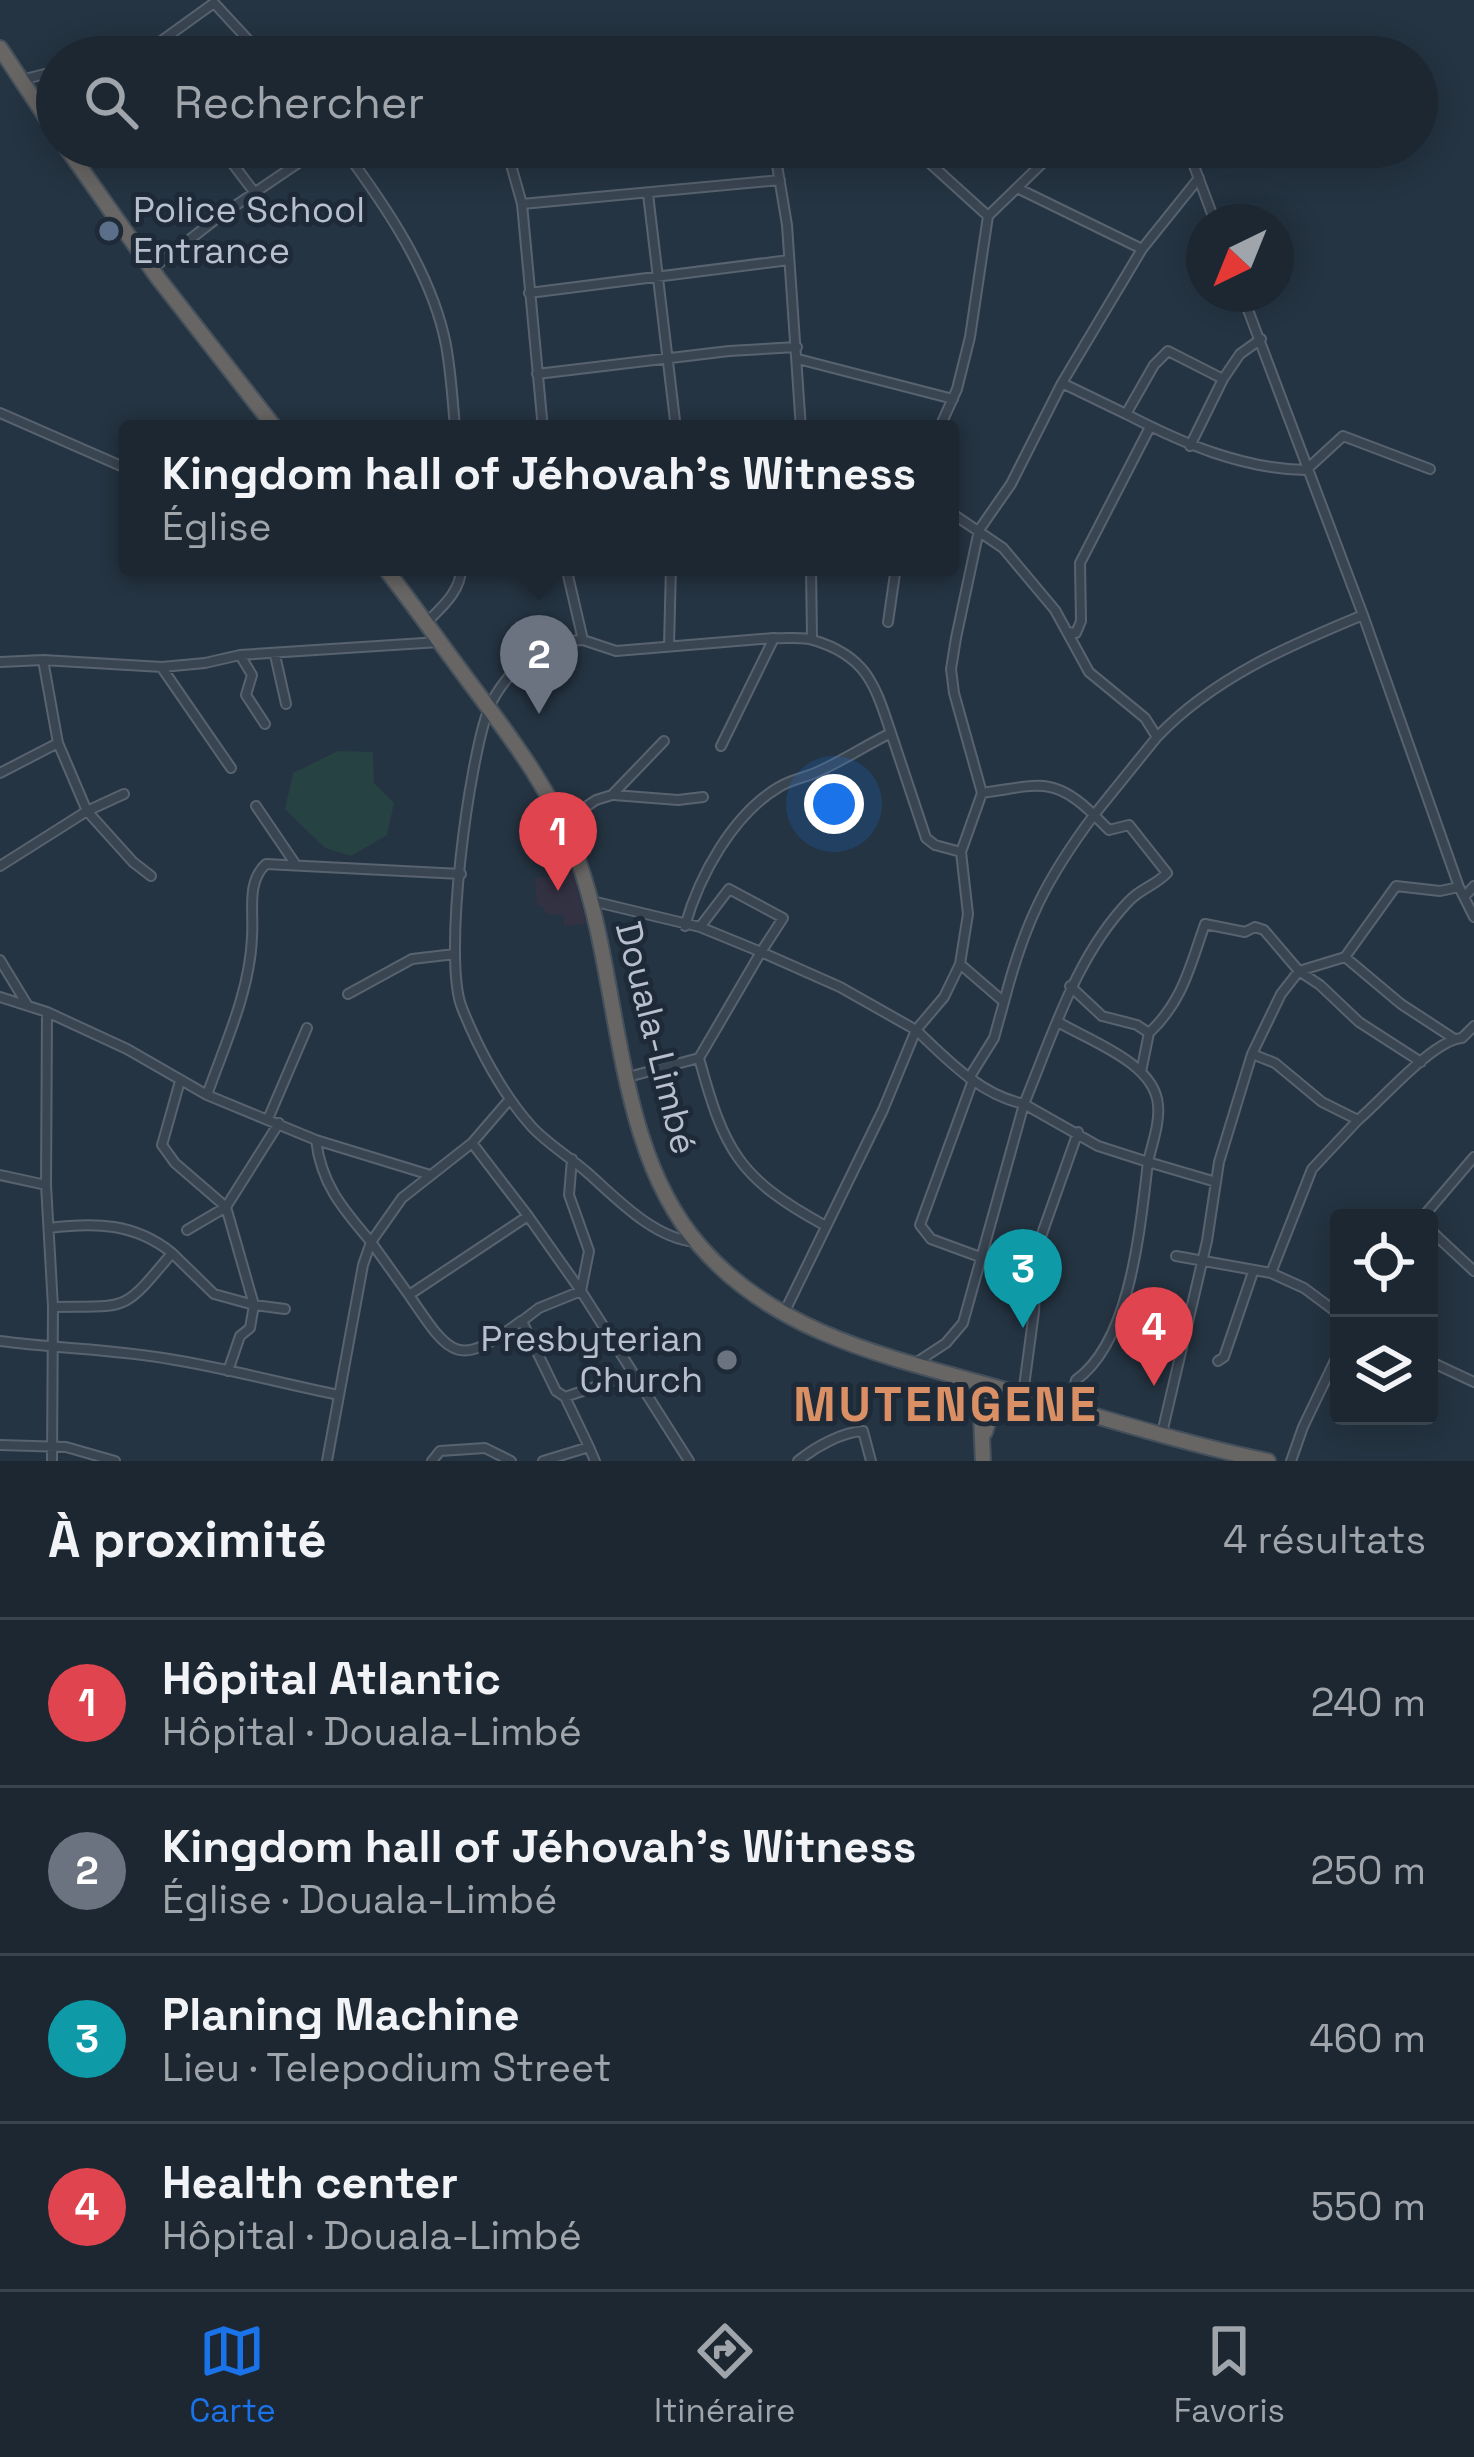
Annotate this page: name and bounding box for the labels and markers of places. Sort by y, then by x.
place label: Police School Entrance [133,187,365,274]
marker: Police School Entrance [96,218,122,244]
pin: 2 [500,615,578,714]
pin: 1 [519,792,597,891]
pin: 3 [984,1229,1062,1328]
pin: 4 [1115,1287,1193,1386]
place label: Presbyterian Church [481,1316,703,1403]
marker: Presbyterian Church [714,1347,740,1373]

